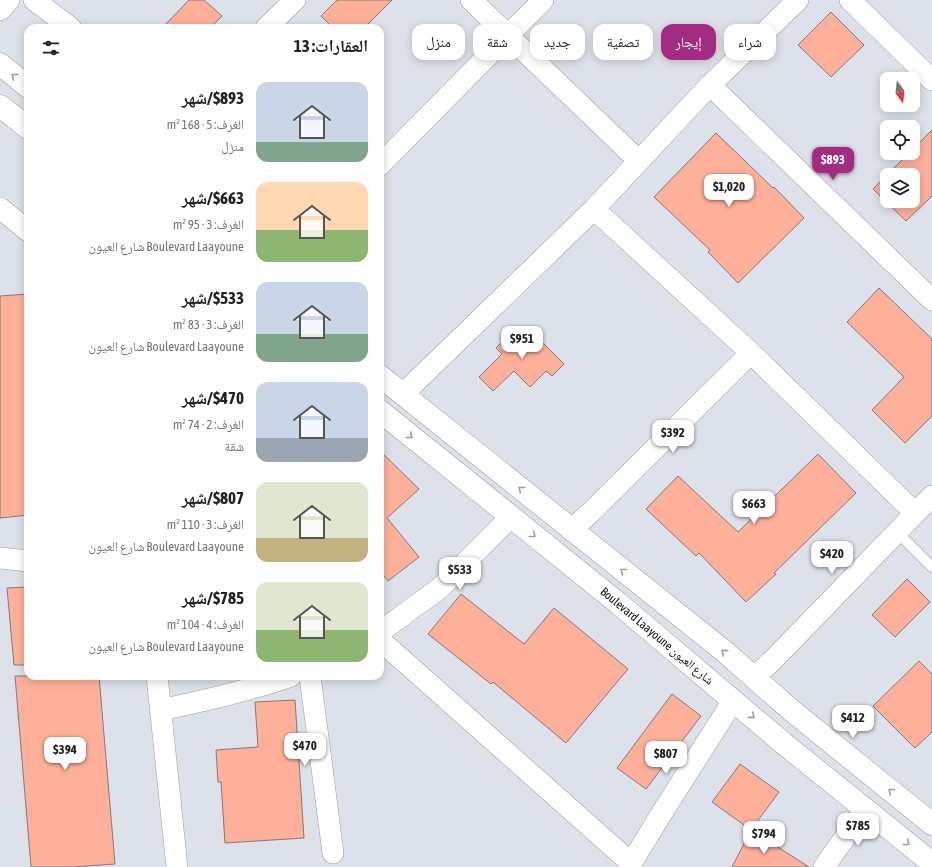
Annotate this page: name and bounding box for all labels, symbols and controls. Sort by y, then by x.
chip: منزل [412,24,465,60]
chip: شقة [473,24,522,60]
chip: جديد [530,24,585,60]
chip: تصفية [593,24,653,60]
chip: إيجار [661,24,716,60]
chip: شراء [724,24,776,60]
text: العقارات: 13 [294,36,368,56]
icon: filters [40,37,62,59]
north arrow [880,72,920,112]
map controls [880,72,920,208]
one-way arrow [11,73,19,80]
text: $893/شهر [182,88,244,108]
icon: home [288,98,336,146]
text: الغرف: 5 · 168 m² [167,117,244,132]
button: locate [880,120,920,160]
text: منزل [221,139,244,154]
pin: $893 [809,147,857,181]
text: $893 [821,152,845,167]
button: layers [880,168,920,208]
pin: $1,020 [696,174,762,208]
text: $1,020 [713,179,745,194]
text: $663/شهر [182,188,244,208]
icon: home [288,198,336,246]
text: الغرف: 3 · 95 m² [173,217,244,232]
text: Boulevard Laayoune شارع العيون [88,239,244,254]
text: $533/شهر [182,288,244,308]
icon: home [288,298,336,346]
text: الغرف: 3 · 83 m² [173,317,244,332]
pin: $951 [498,326,546,360]
text: $951 [510,331,534,346]
text: Boulevard Laayoune شارع العيون [88,339,244,354]
text: $470/شهر [182,388,244,408]
icon: home [288,398,336,446]
text: الغرف: 2 · 74 m² [173,417,244,432]
pin: $392 [649,420,697,454]
text: $392 [661,425,685,440]
one-way arrow [406,431,413,438]
text: شقة [225,439,244,454]
one-way arrow [519,487,526,494]
text: $807/شهر [182,488,244,508]
pin: $663 [730,491,778,525]
text: $663 [742,496,766,511]
icon: home [288,498,336,546]
text: الغرف: 3 · 110 m² [167,517,244,532]
one-way arrow [529,530,536,537]
text: Boulevard Laayoune شارع العيون [88,539,244,554]
pin: $420 [808,541,856,575]
text: $420 [820,546,844,561]
pin: $533 [436,557,484,591]
text: $533 [448,562,472,577]
one-way arrow [620,568,627,575]
street label: Boulevard Laayoune شارع العيون [597,584,717,688]
text: $785/شهر [182,588,244,608]
icon: home [288,598,336,646]
text: الغرف: 4 · 104 m² [167,617,244,632]
text: Boulevard Laayoune شارع العيون [88,639,244,654]
one-way arrow [722,649,729,656]
pin: $412 [829,705,877,739]
text: $412 [841,710,865,725]
one-way arrow [747,712,754,719]
pin: $470 [281,733,329,767]
pin: $394 [41,737,89,771]
text: $470 [293,738,317,753]
pin: $807 [642,741,690,775]
text: $394 [53,742,77,757]
text: $807 [654,746,678,761]
one-way arrow [888,788,895,795]
pin: $785 [834,813,882,847]
text: $785 [846,818,870,833]
pin: $794 [740,821,788,855]
text: $794 [752,826,776,841]
one-way arrow [902,838,909,845]

